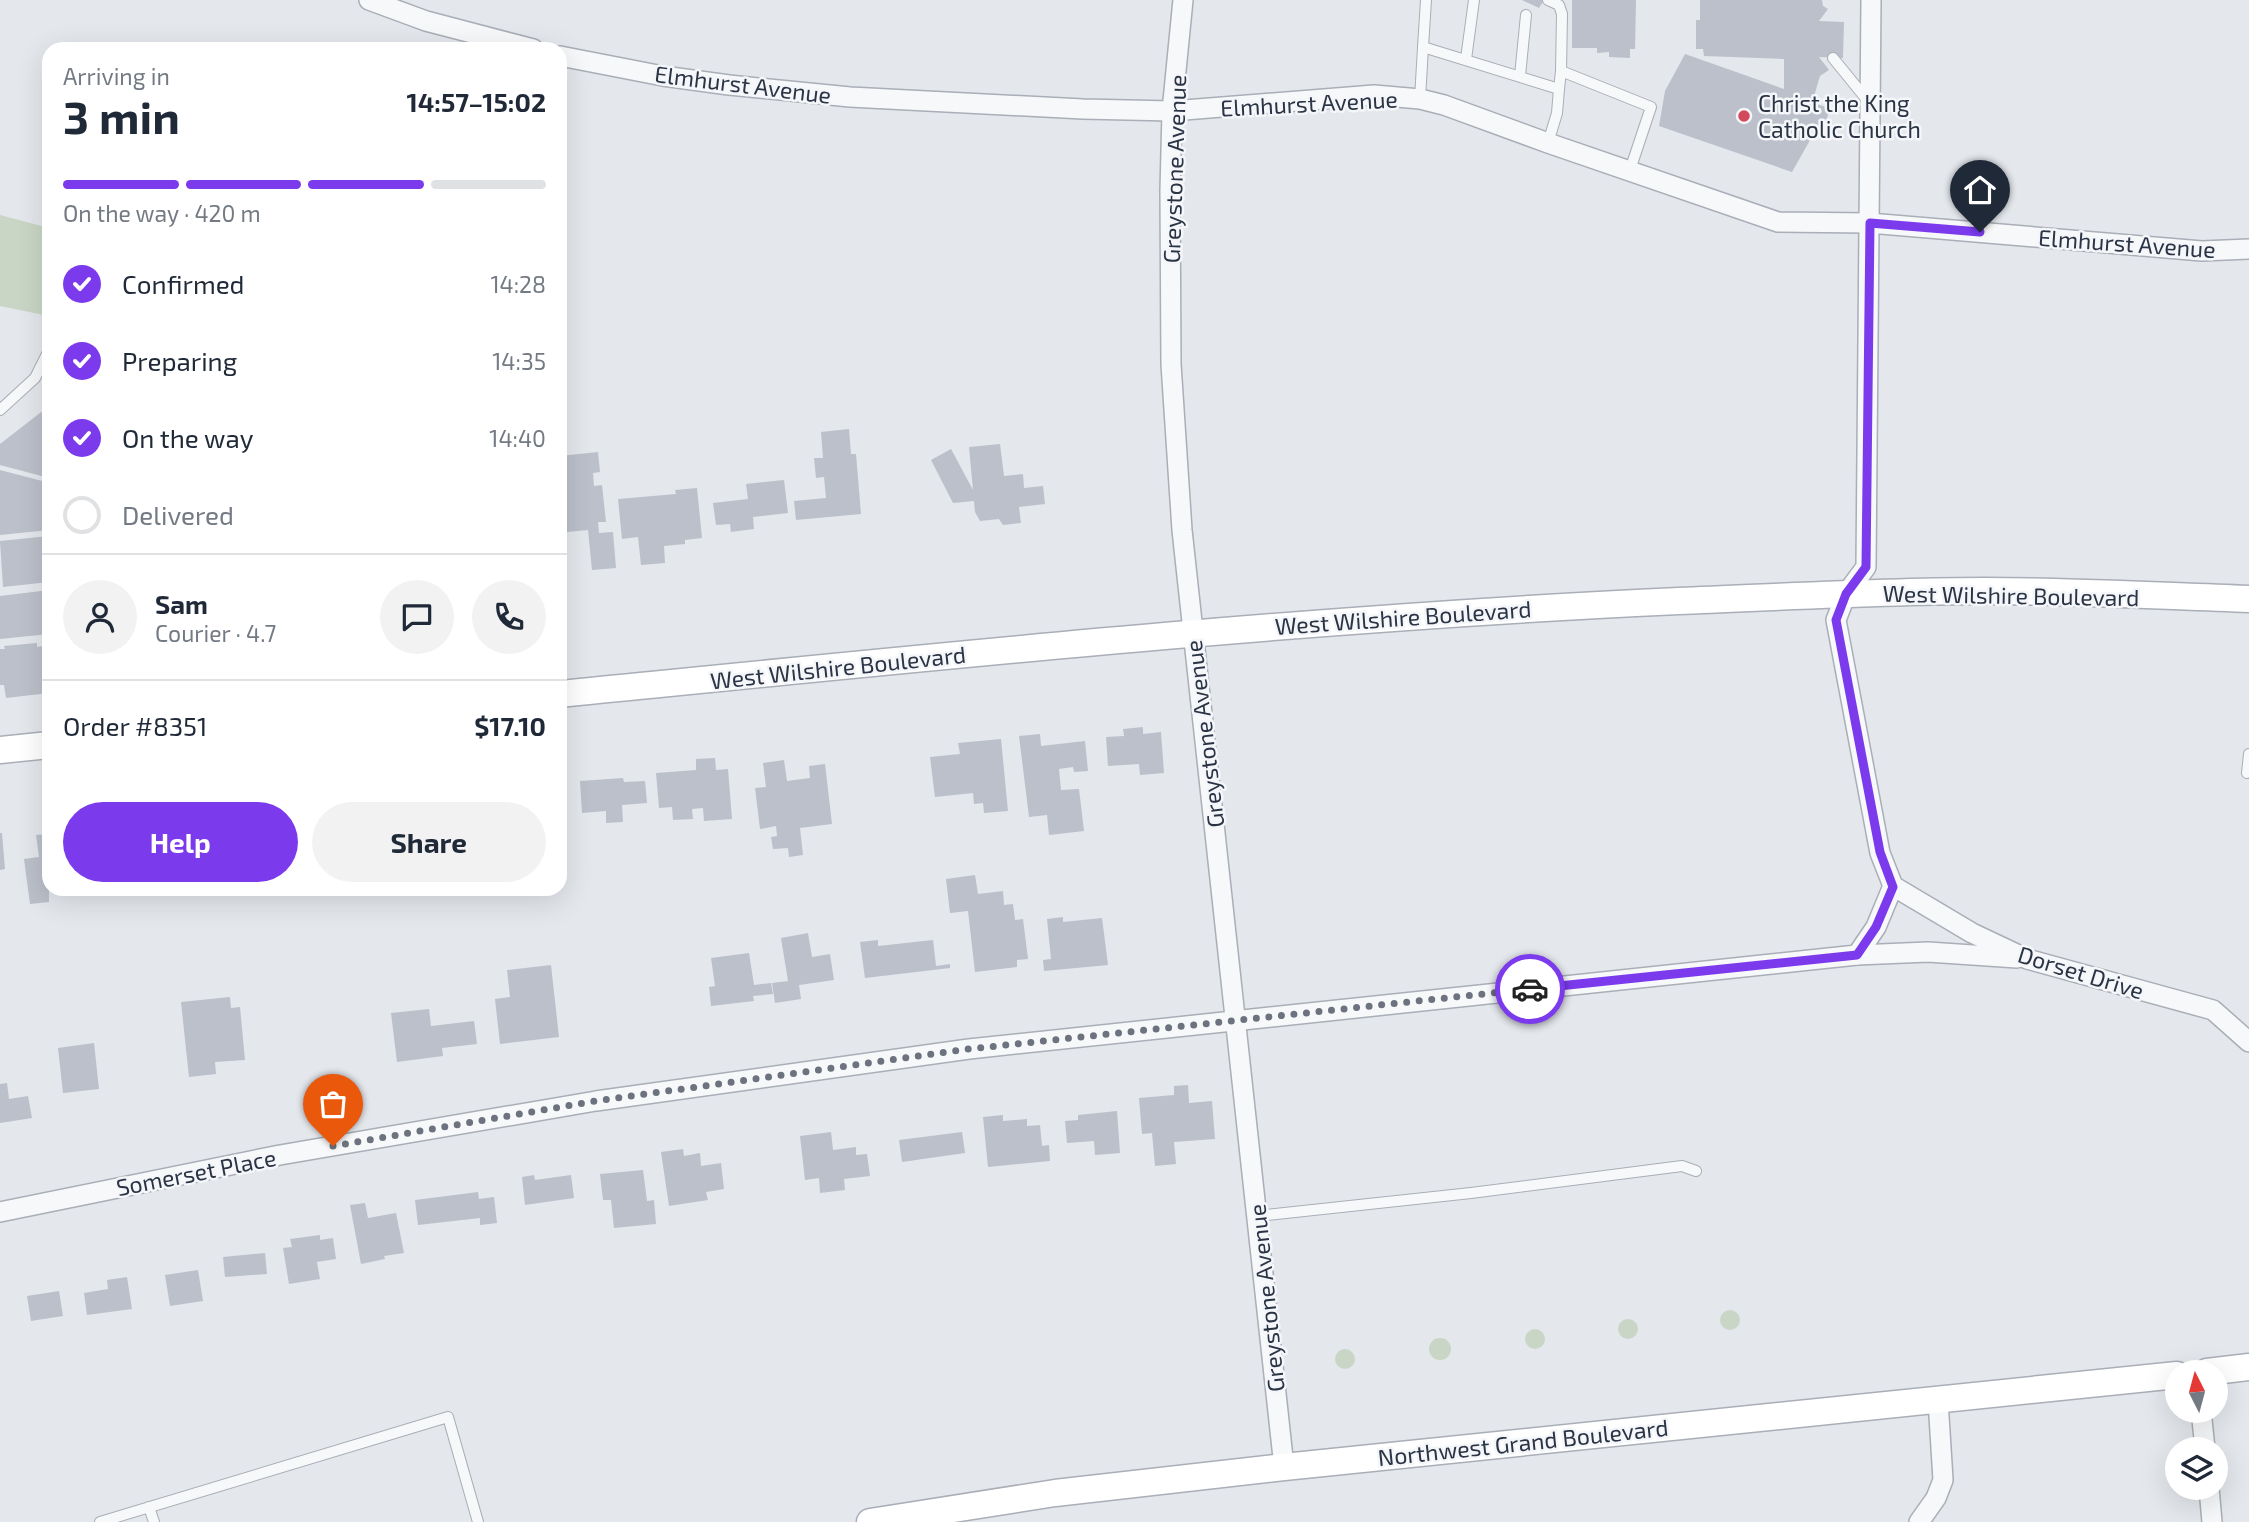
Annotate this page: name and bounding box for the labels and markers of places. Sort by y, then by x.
place label: Christ the King Catholic Church [1758,89,1921,143]
marker: Christ the King Catholic Church [1736,108,1752,124]
pin [1950,160,2010,232]
pin [303,1074,363,1146]

